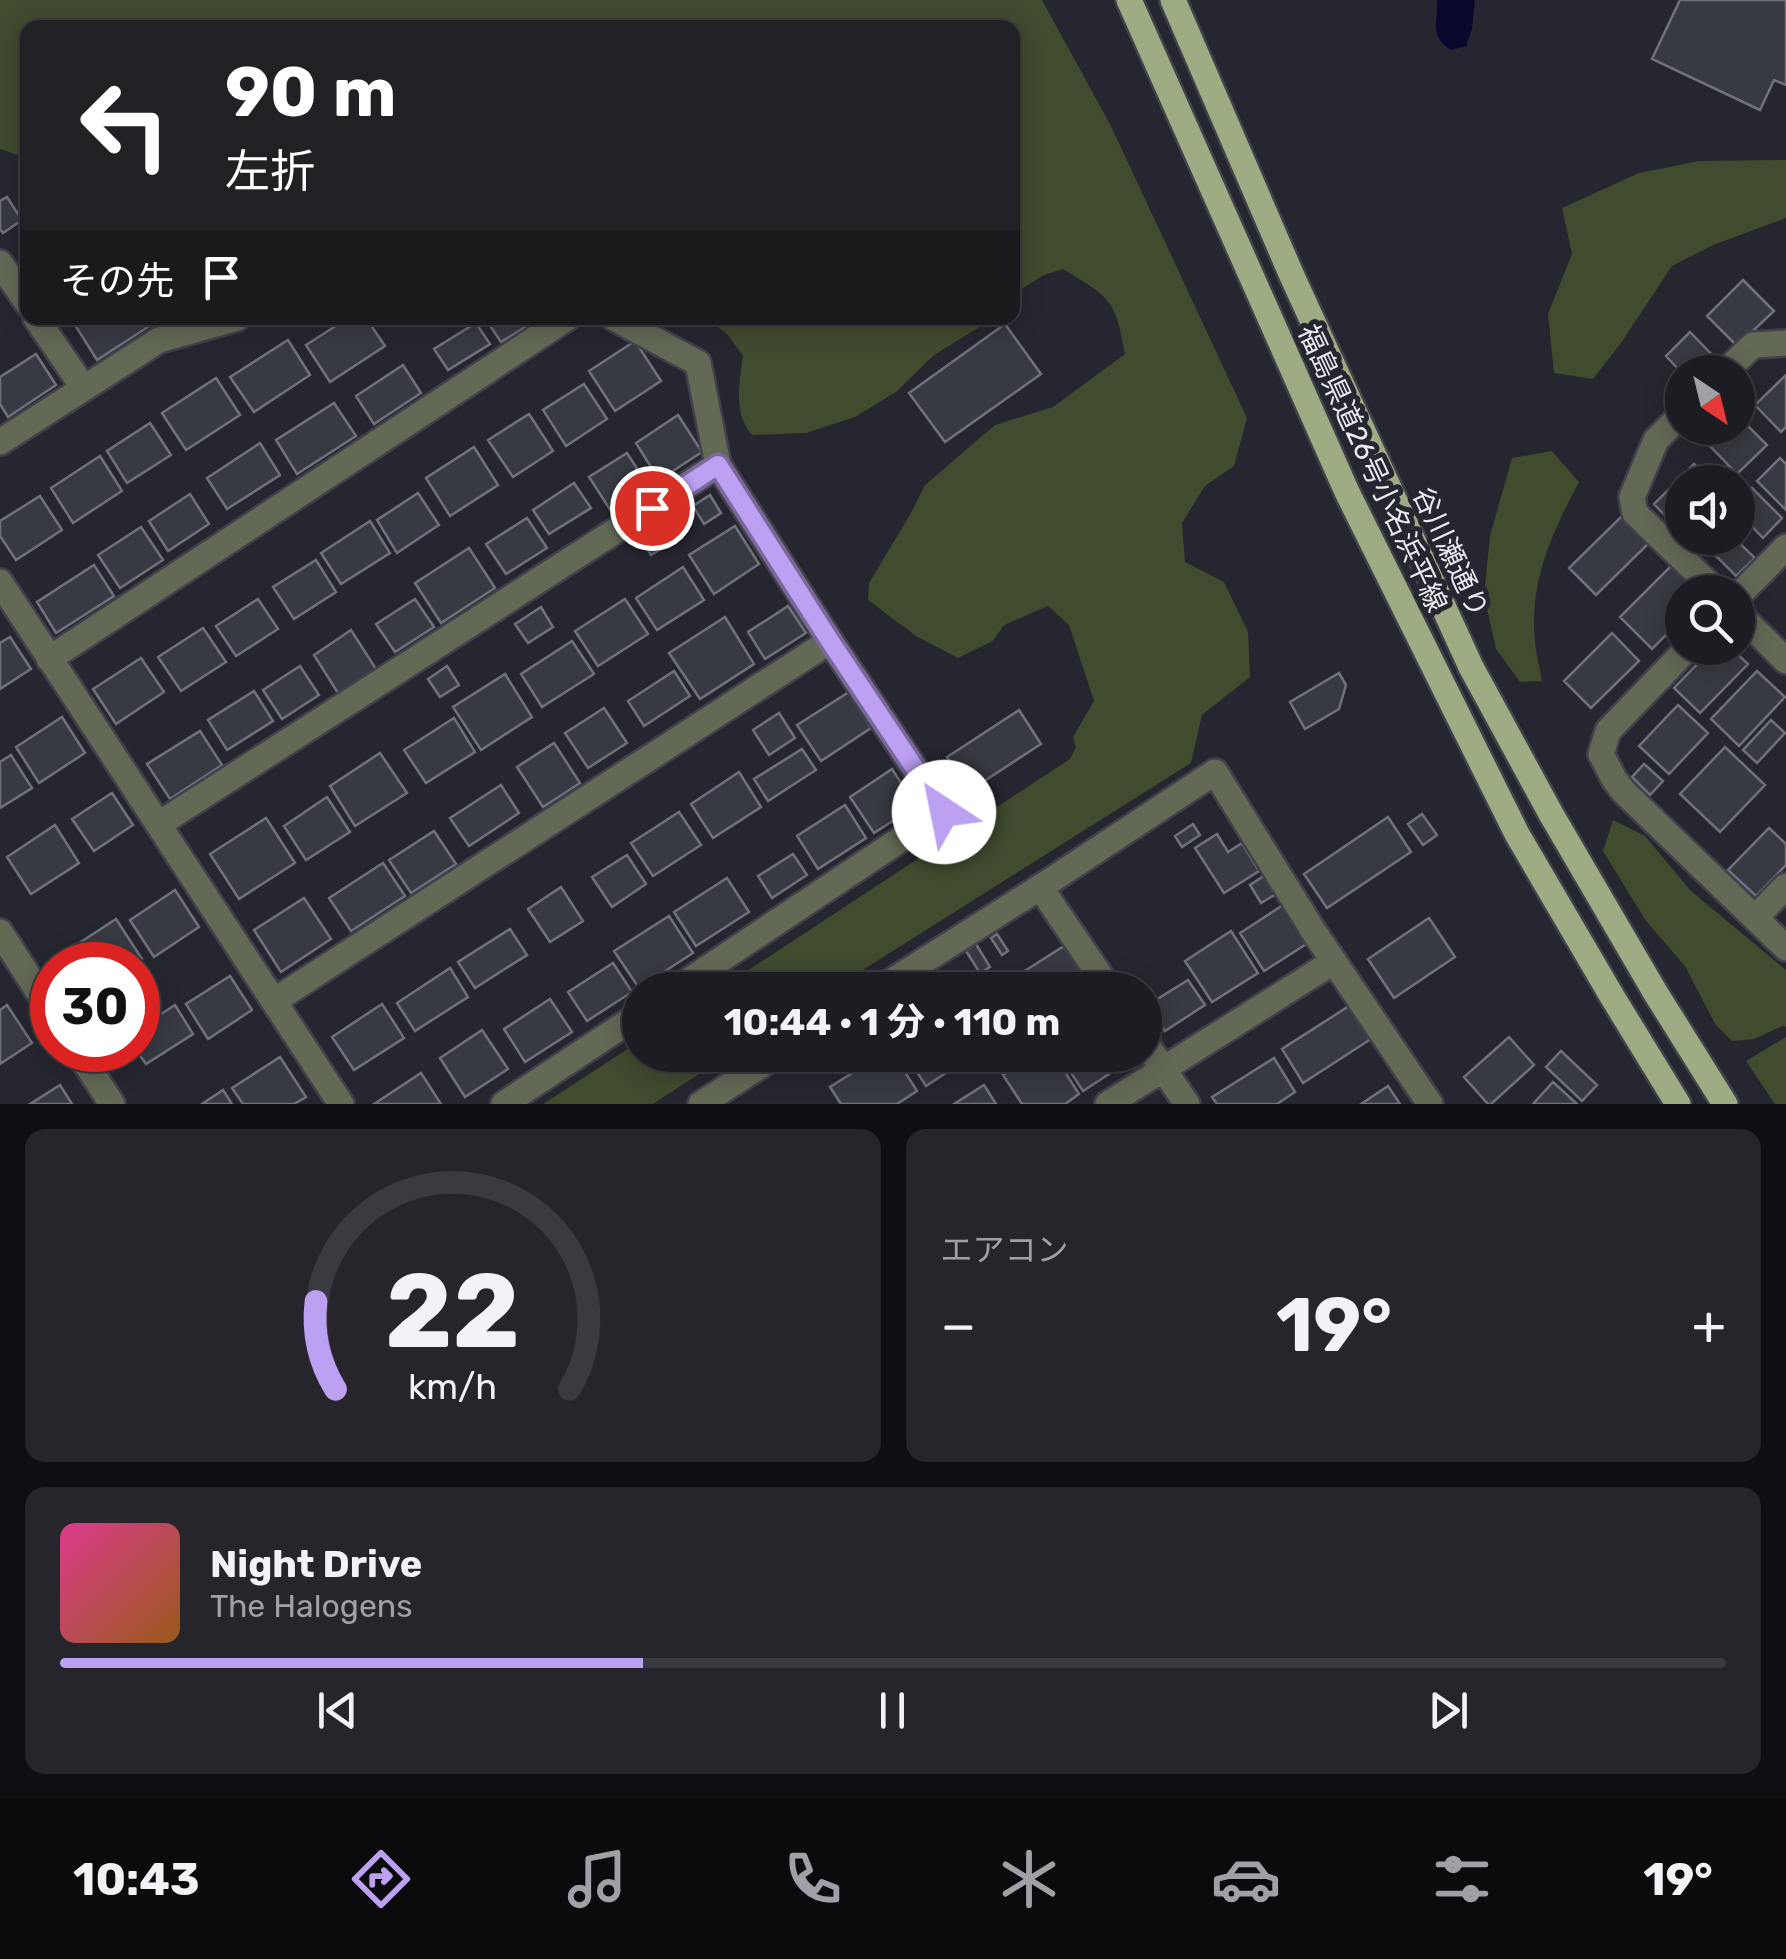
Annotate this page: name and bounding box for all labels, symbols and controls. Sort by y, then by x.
text: 90 m [225,51,397,134]
icon: left [60,60,190,190]
text: 左折 [225,145,315,198]
icon: arrive [194,250,249,305]
text: その先 [60,258,174,304]
street label: 福島県道26号小名浜平線 [1291,319,1454,617]
north arrow [1665,355,1755,445]
map controls [1665,355,1755,665]
button: sound [1665,465,1755,555]
pin [610,466,695,551]
icon: arrive [625,481,680,536]
street label: 谷川瀬通り [1406,482,1495,623]
button: search [1665,575,1755,665]
position arrow [892,760,996,864]
speed limit sign: 30 [30,942,160,1072]
text: 10:44 · 1 分 · 110 m [724,999,1060,1045]
text: エアコン [941,1231,1069,1269]
text: 22 [385,1250,520,1373]
text: 19° [1276,1281,1392,1370]
text: − [941,1293,976,1358]
text: + [1692,1293,1726,1358]
text: km/h [408,1366,497,1408]
text: Night Drive [210,1541,422,1587]
text: The Halogens [210,1587,413,1625]
icon: previous [310,1683,365,1738]
icon: pause [865,1683,920,1738]
icon: next [1421,1683,1476,1738]
icon: directions [346,1844,416,1914]
icon: music [562,1844,632,1914]
icon: phone [778,1844,848,1914]
icon: climate [994,1844,1064,1914]
icon: car [1211,1844,1281,1914]
icon: filters [1427,1844,1497,1914]
text: 10:43 [73,1853,200,1906]
text: 19° [1643,1853,1713,1906]

